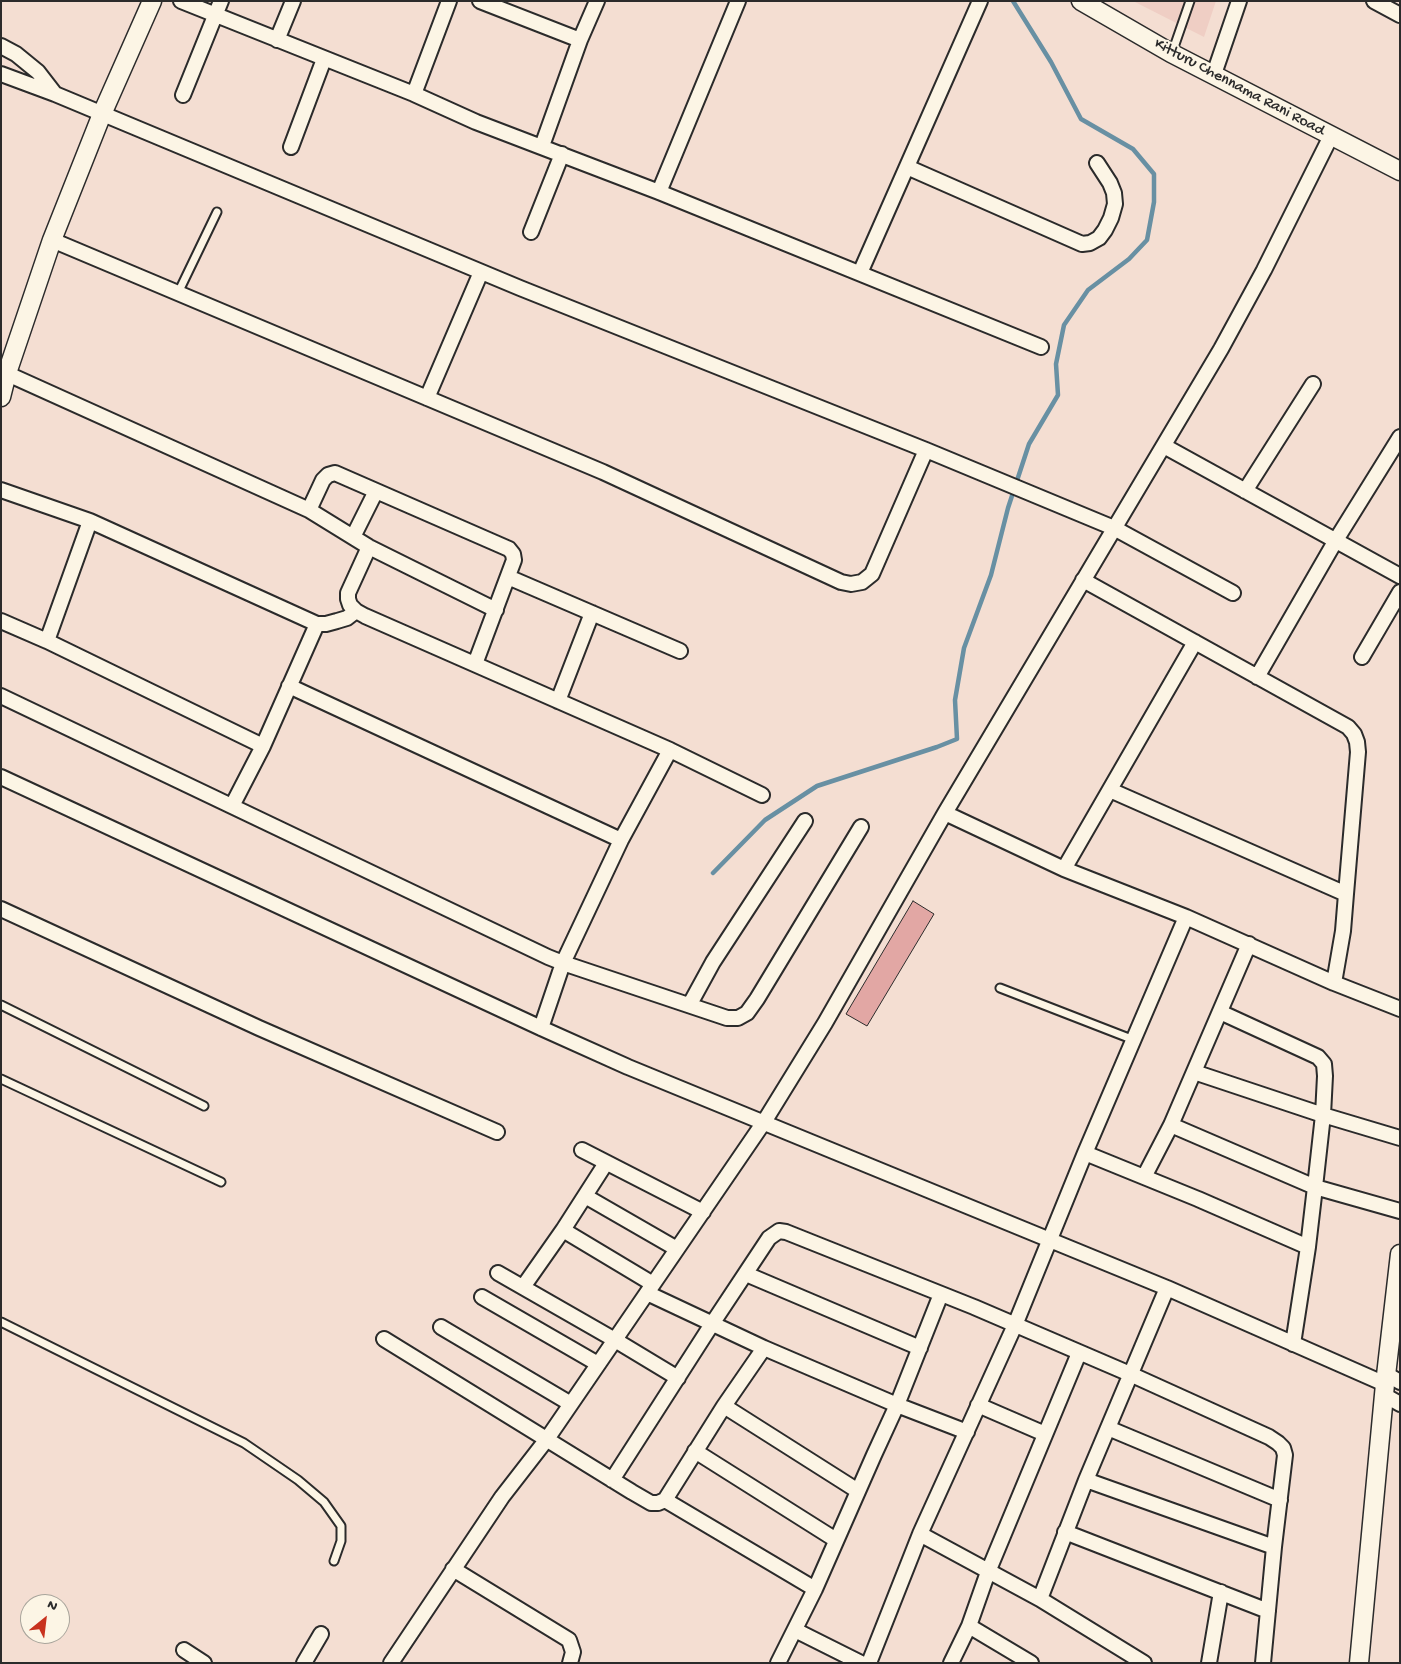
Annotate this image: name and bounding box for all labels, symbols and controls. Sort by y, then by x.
street label: Kitturu Chennama Rani Road [1150,35,1328,141]
north arrow [20,1594,70,1644]
text: N [44,1597,60,1616]

